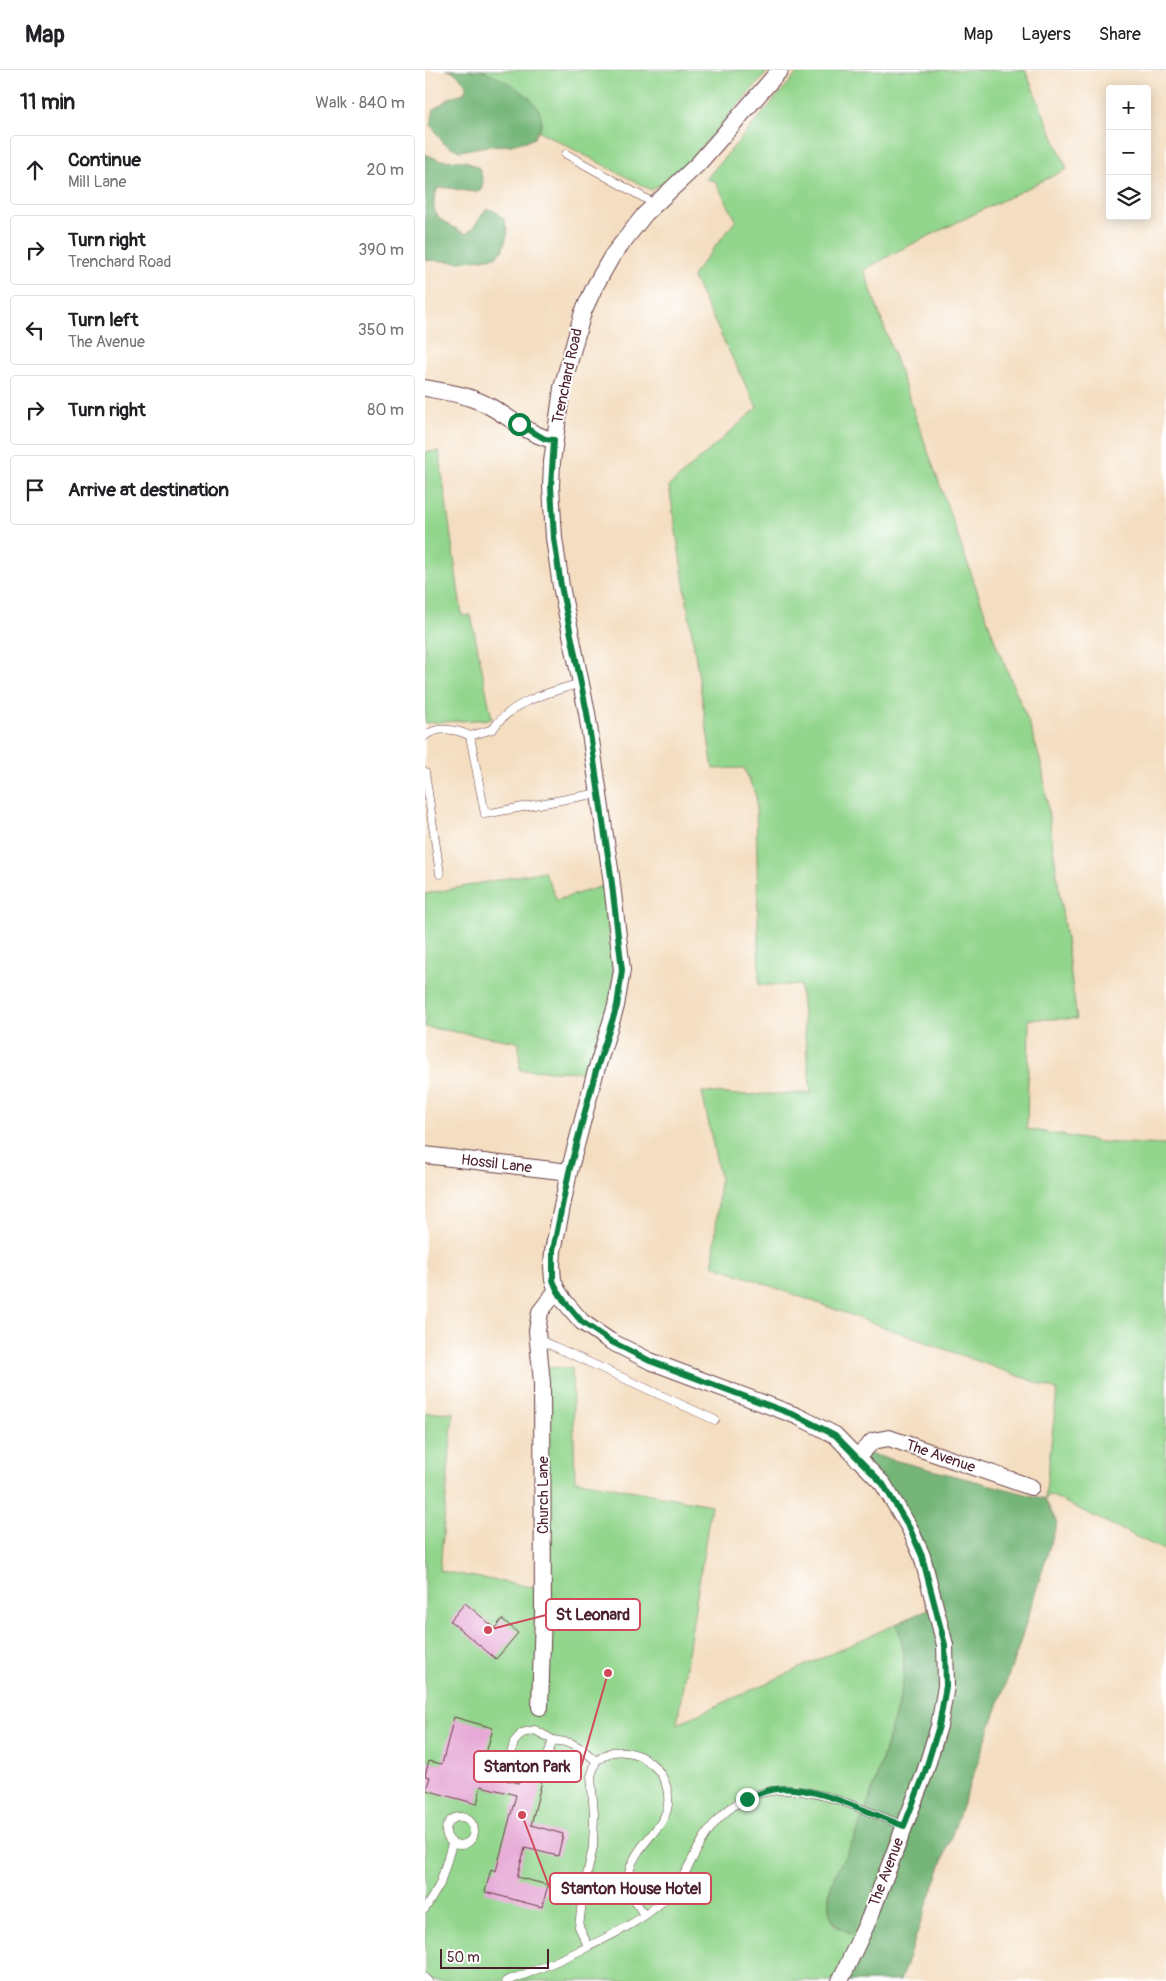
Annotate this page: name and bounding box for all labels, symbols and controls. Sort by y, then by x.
text: Map [25,20,65,49]
text: Map [964,23,993,46]
text: Layers [1021,23,1071,46]
text: Share [1099,23,1141,46]
map controls [1106,85,1151,220]
button: + [1106,85,1151,130]
text: 11 min [20,89,75,116]
text: Walk · 840 m [315,93,405,113]
button: − [1106,130,1151,175]
text: Continue [68,148,141,172]
icon: ahead [21,156,49,184]
text: 20 m [366,160,404,180]
text: Mill Lane [68,172,126,192]
button: layers [1106,175,1151,220]
text: Turn right [68,228,146,252]
icon: right [21,236,49,264]
text: 390 m [358,240,404,260]
text: Trenchard Road [68,252,171,272]
text: Turn left [68,308,138,332]
icon: left [21,316,49,344]
text: 350 m [358,320,404,340]
street label: Trenchard Road [548,327,587,425]
text: The Avenue [68,332,145,352]
icon: right [21,396,49,424]
text: Turn right [68,398,146,422]
text: 80 m [367,400,404,420]
route start [508,413,531,436]
icon: arrive [21,476,49,504]
text: Arrive at destination [68,478,229,502]
street label: Hossil Lane [460,1150,534,1178]
street label: The Avenue [903,1436,978,1477]
street label: Church Lane [534,1455,553,1534]
callout: St Leonard [546,1599,640,1630]
text: St Leonard [556,1605,630,1625]
callout: Stanton Park [474,1751,581,1782]
text: Stanton Park [483,1757,571,1777]
route end [736,1788,759,1811]
street label: The Avenue [865,1835,908,1909]
callout: Stanton House Hotel [550,1873,711,1904]
text: Stanton House Hotel [560,1879,702,1899]
scale bar [440,1946,549,1969]
text: 50 m [447,1949,480,1966]

